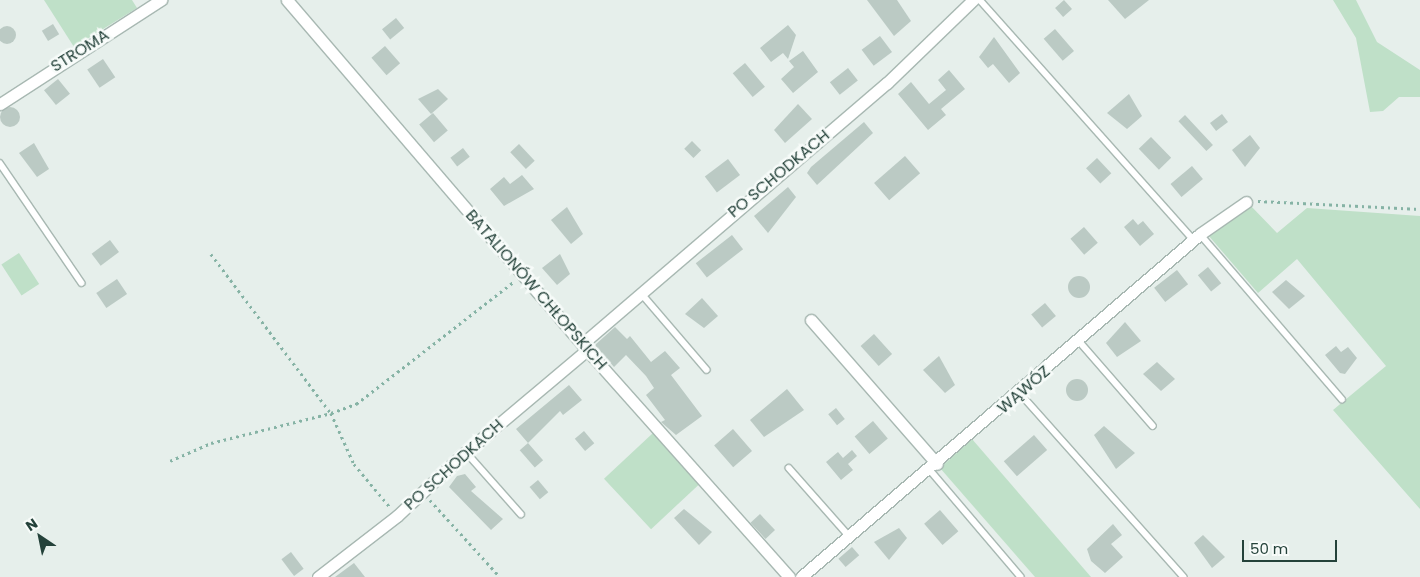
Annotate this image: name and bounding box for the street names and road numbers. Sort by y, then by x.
street label: STROMA [47,26,113,76]
street label: PO SCHODKACH [724,126,834,222]
street label: BATALIONÓW CHŁOPSKICH [461,206,611,374]
street label: WĄWÓZ [994,362,1054,418]
street label: PO SCHODKACH [401,416,507,514]

